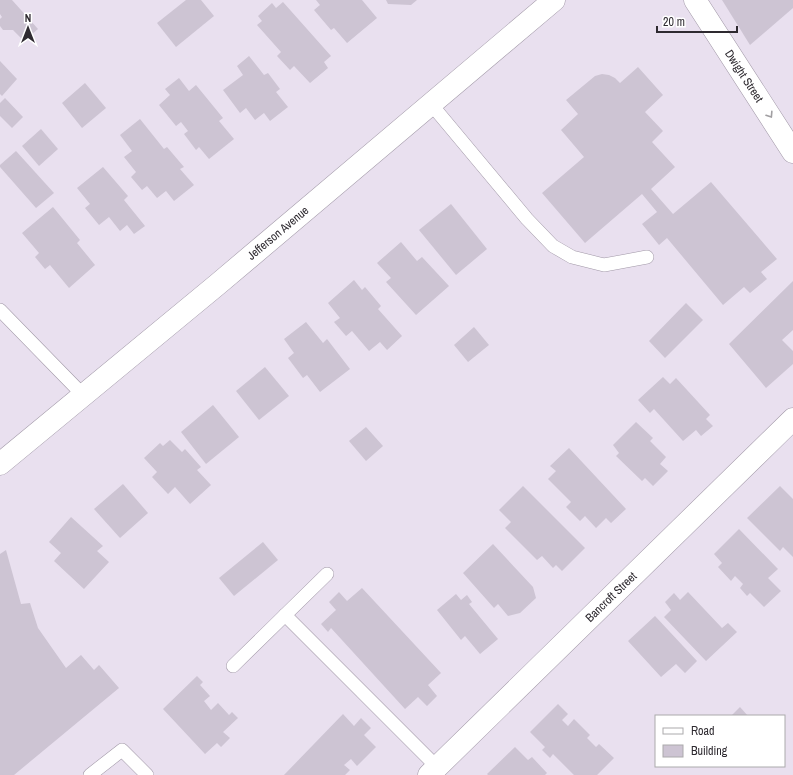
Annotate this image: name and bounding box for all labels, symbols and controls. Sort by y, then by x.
north arrow [8,8,48,48]
scale bar [657,8,737,34]
text: N [25,11,31,25]
text: 20 m [663,14,685,30]
street label: Dwight Street [721,47,767,106]
one-way arrow [765,111,772,118]
street label: Jefferson Avenue [244,203,312,263]
street label: Bancroft Street [582,568,640,626]
legend [655,715,785,767]
text: Road [691,723,715,739]
text: Building [691,743,728,759]

